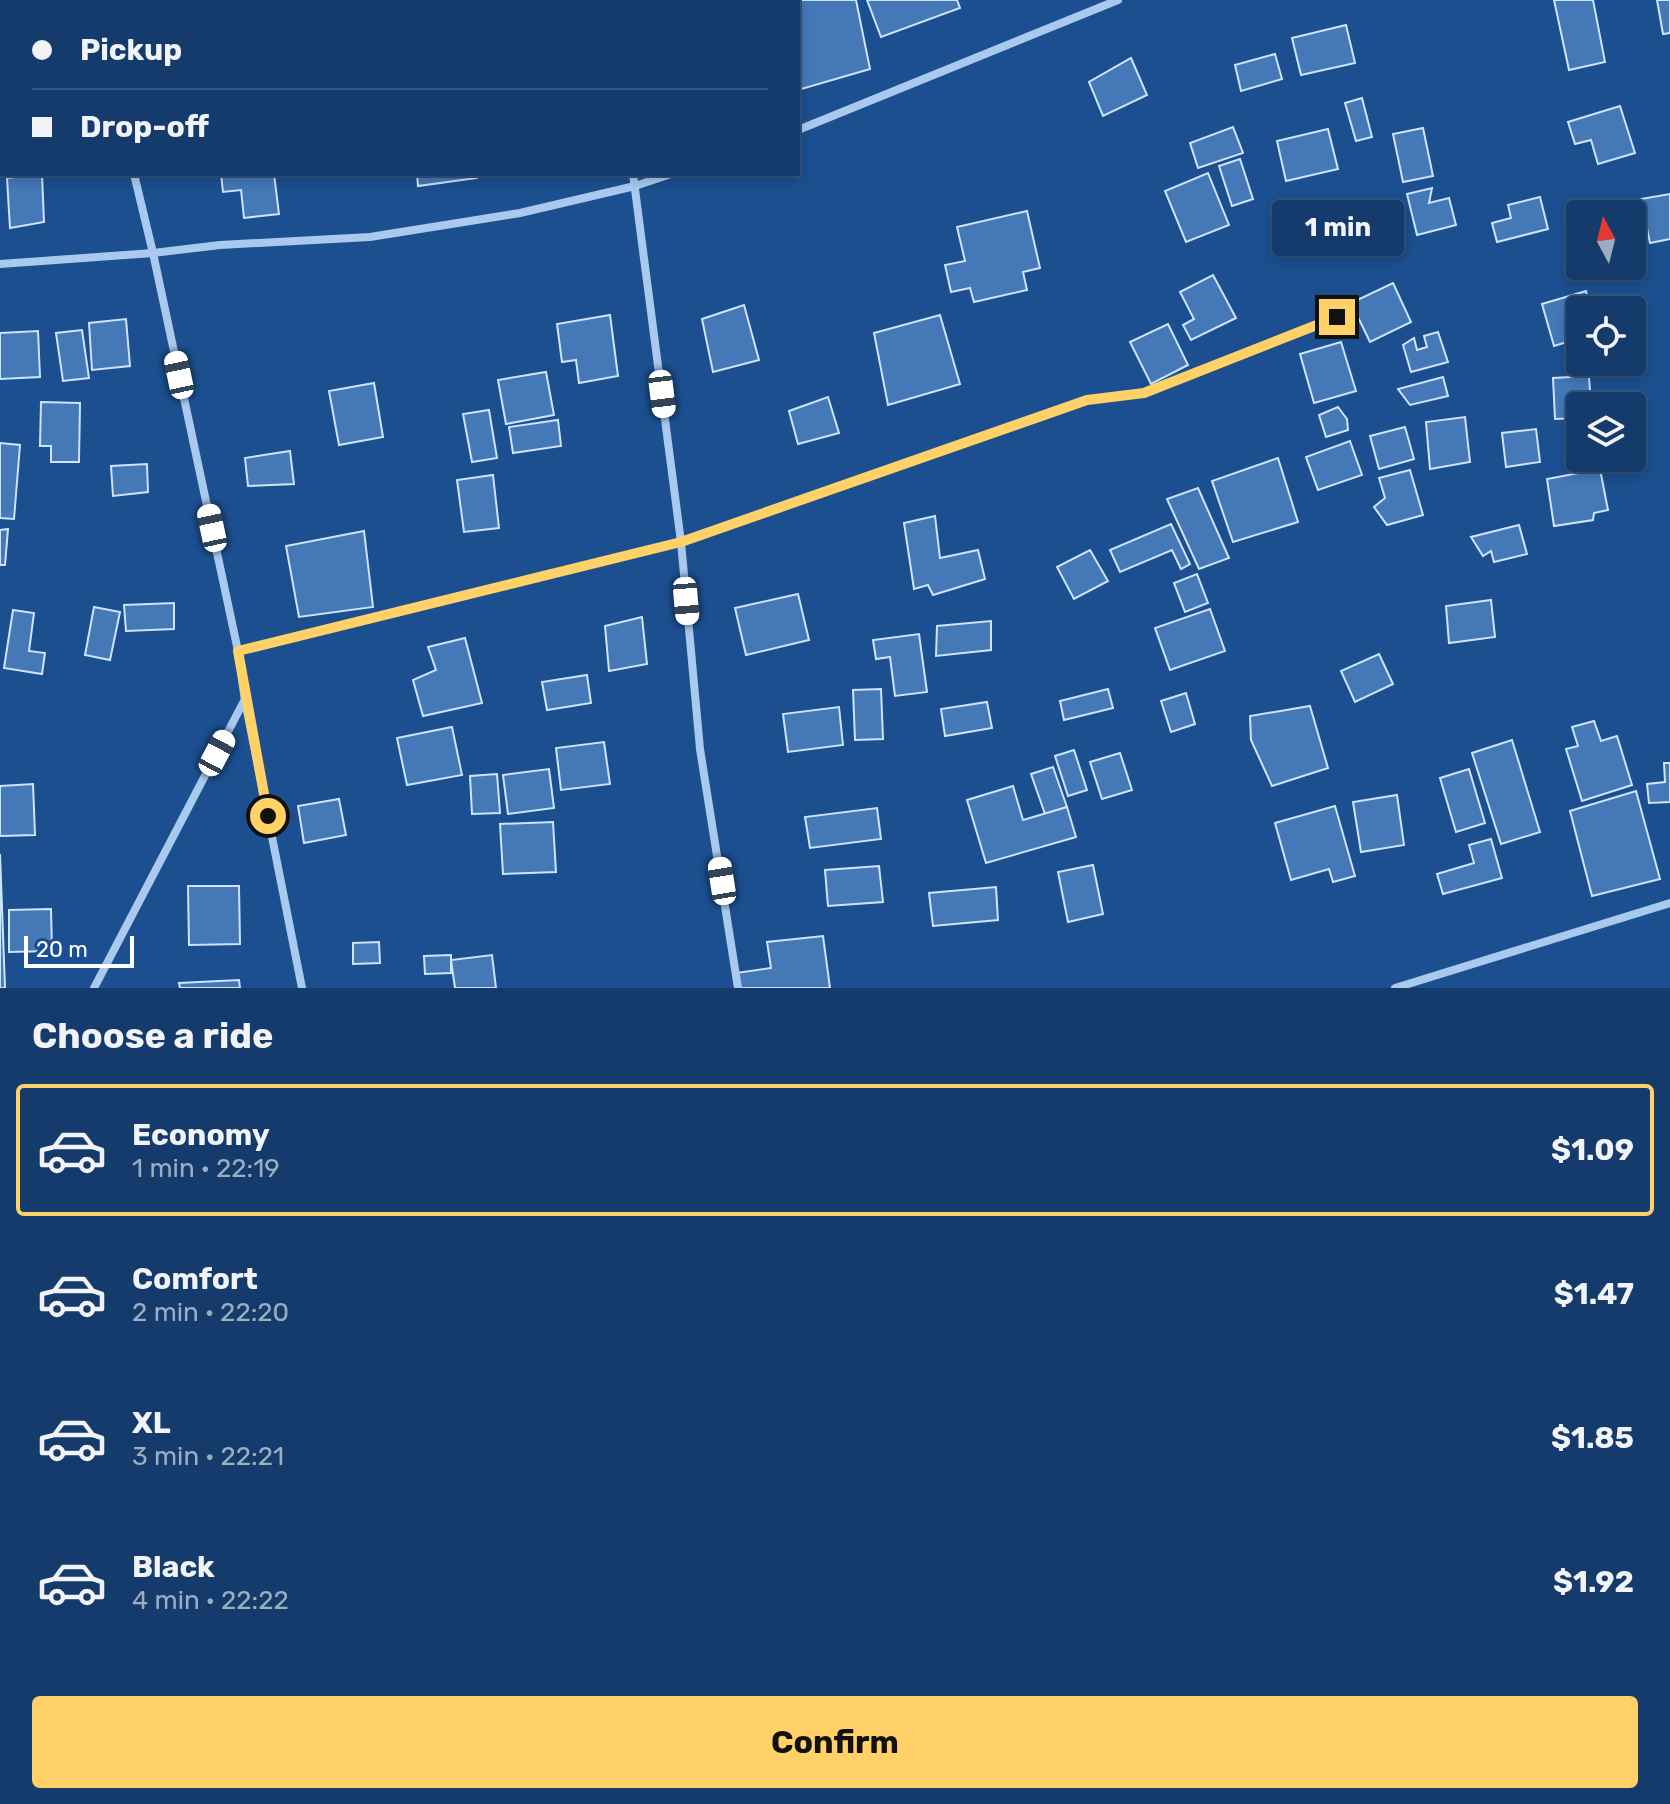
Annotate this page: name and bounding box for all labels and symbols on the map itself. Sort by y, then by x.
north arrow [1566,200,1646,280]
callout: 1 min [1271,201,1403,257]
route end [1319,299,1355,335]
car [162,349,196,401]
car [647,369,677,419]
car [195,502,229,554]
car [672,576,700,626]
car [195,726,239,780]
route start [250,798,286,834]
car [706,855,738,907]
scale bar [24,932,134,968]

